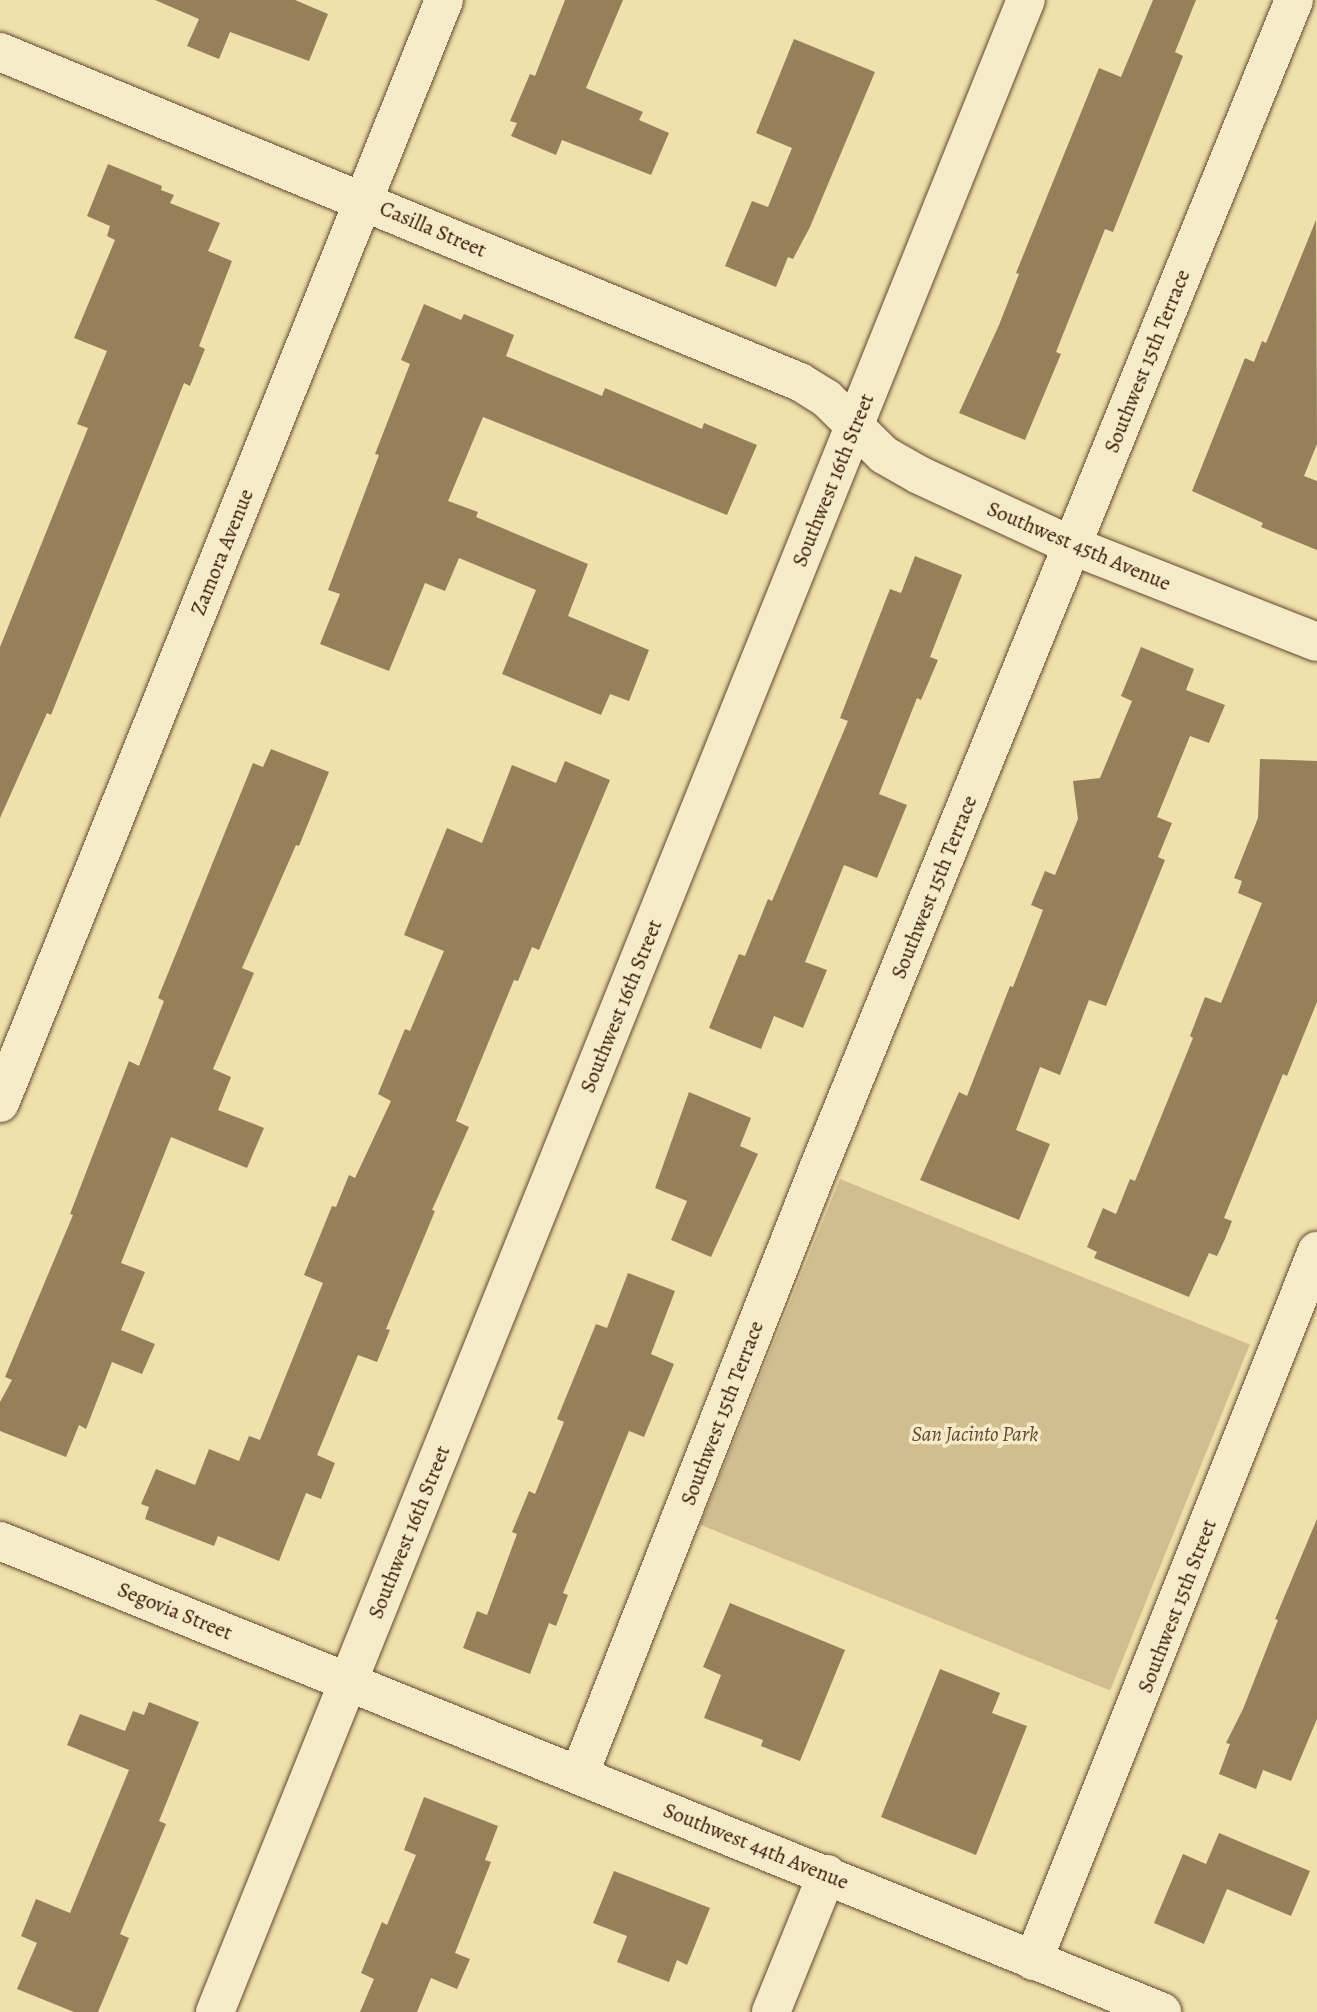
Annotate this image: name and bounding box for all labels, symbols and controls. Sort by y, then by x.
street label: Casilla Street [376,195,490,263]
street label: Southwest 15th Terrace [1099,266,1195,456]
street label: Southwest 16th Street [787,390,879,570]
street label: Zamora Avenue [185,485,259,619]
street label: Southwest 45th Avenue [983,496,1175,596]
street label: Southwest 15th Terrace [886,792,982,982]
street label: Southwest 16th Street [575,916,667,1096]
street label: Southwest 15th Terrace [675,1317,769,1509]
park label: San Jacinto Park [912,1421,1038,1447]
street label: Southwest 16th Street [363,1442,455,1622]
street label: Southwest 15th Street [1132,1516,1222,1696]
street label: Segovia Street [114,1577,236,1645]
street label: Southwest 44th Avenue [660,1797,852,1895]

